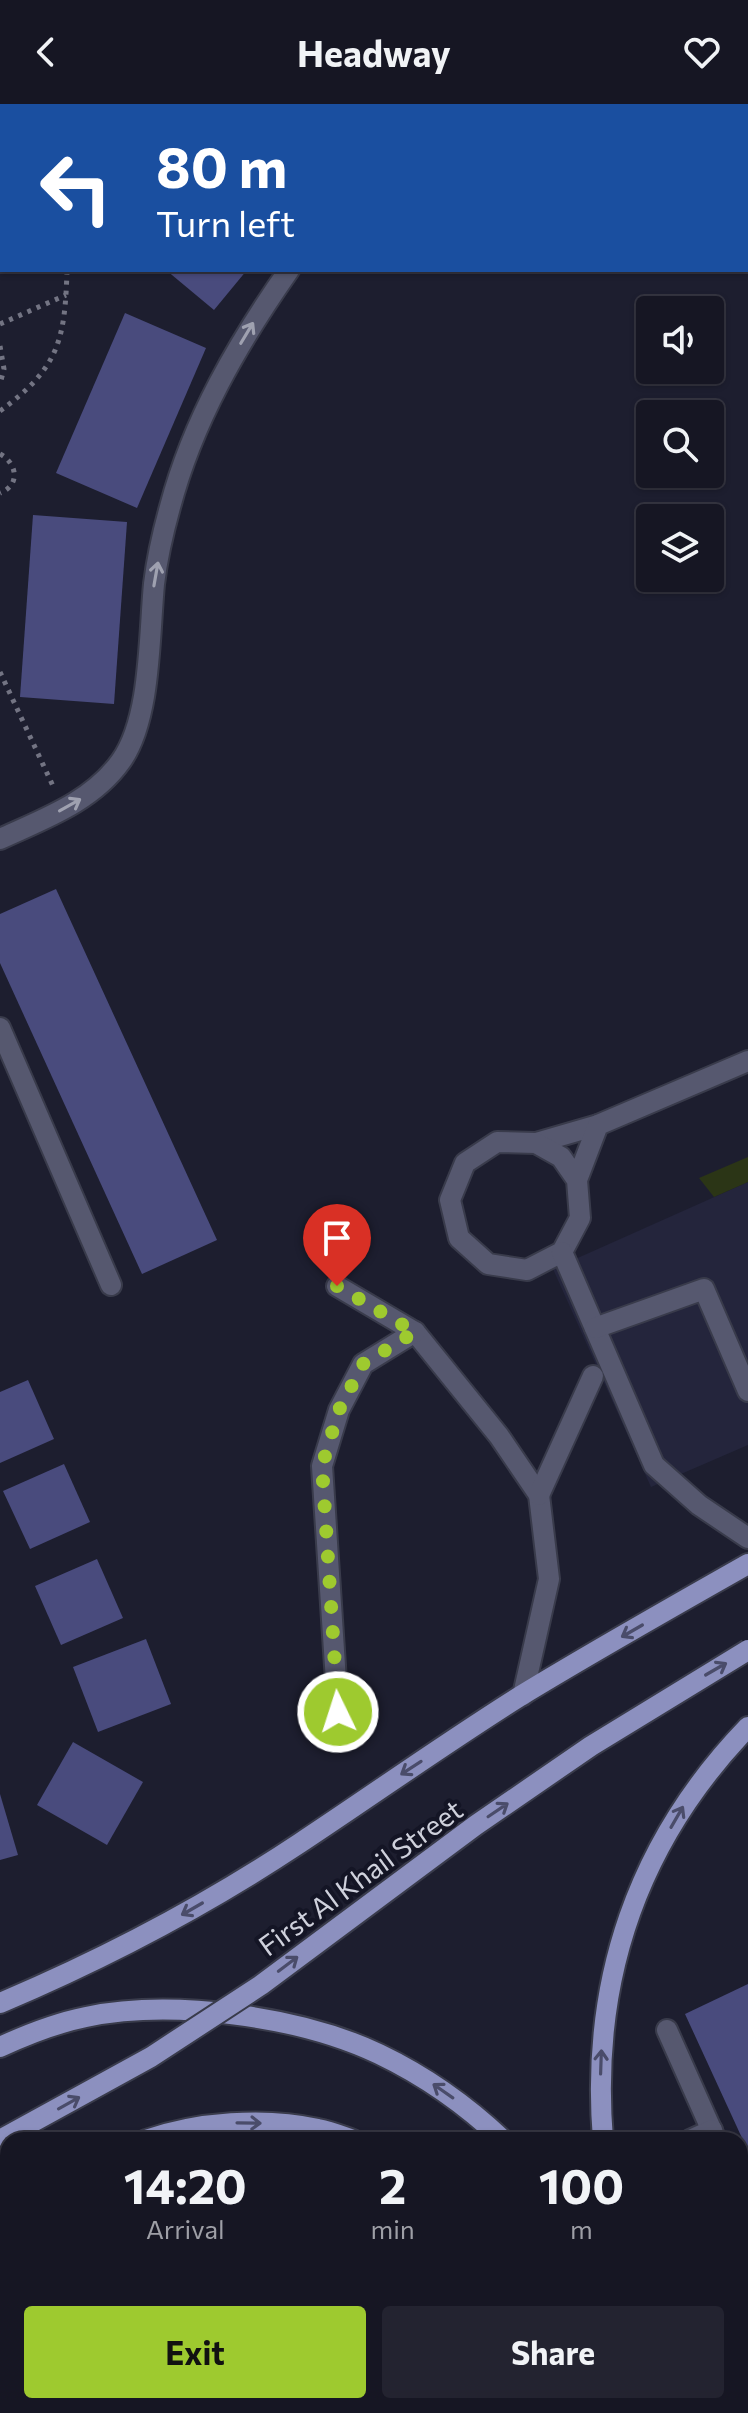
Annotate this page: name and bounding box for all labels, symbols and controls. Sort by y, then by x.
icon: back [24,30,68,74]
text: Headway [297,30,451,74]
icon: heart [680,30,724,74]
text: 80 m [156,131,287,200]
icon: left [24,136,128,240]
text: Turn left [156,200,295,244]
map controls [636,296,724,592]
button: sound [636,296,724,384]
one-way arrow [239,322,255,345]
button: search [636,400,724,488]
button: layers [636,504,724,592]
one-way arrow [150,562,165,587]
one-way arrow [58,797,81,813]
pin [303,1204,371,1286]
icon: arrive [315,1216,359,1260]
one-way arrow [621,1623,644,1639]
one-way arrow [704,1661,727,1677]
position arrow [296,1670,380,1754]
one-way arrow [400,1760,423,1776]
street label: First Al Khail Street [251,1792,469,1962]
one-way arrow [486,1802,508,1818]
one-way arrow [669,1806,685,1829]
one-way arrow [181,1902,205,1917]
one-way arrow [277,1956,299,1973]
one-way arrow [593,2049,609,2076]
one-way arrow [432,2083,454,2099]
one-way arrow [57,2095,80,2111]
one-way arrow [235,2115,262,2131]
text: 14:20 [124,2155,247,2214]
text: 2 [379,2155,406,2214]
text: 100 [539,2155,624,2214]
text: Arrival [146,2213,225,2244]
text: min [371,2213,415,2244]
text: m [570,2213,593,2244]
button: Exit [24,2306,366,2398]
button: Share [382,2306,724,2398]

